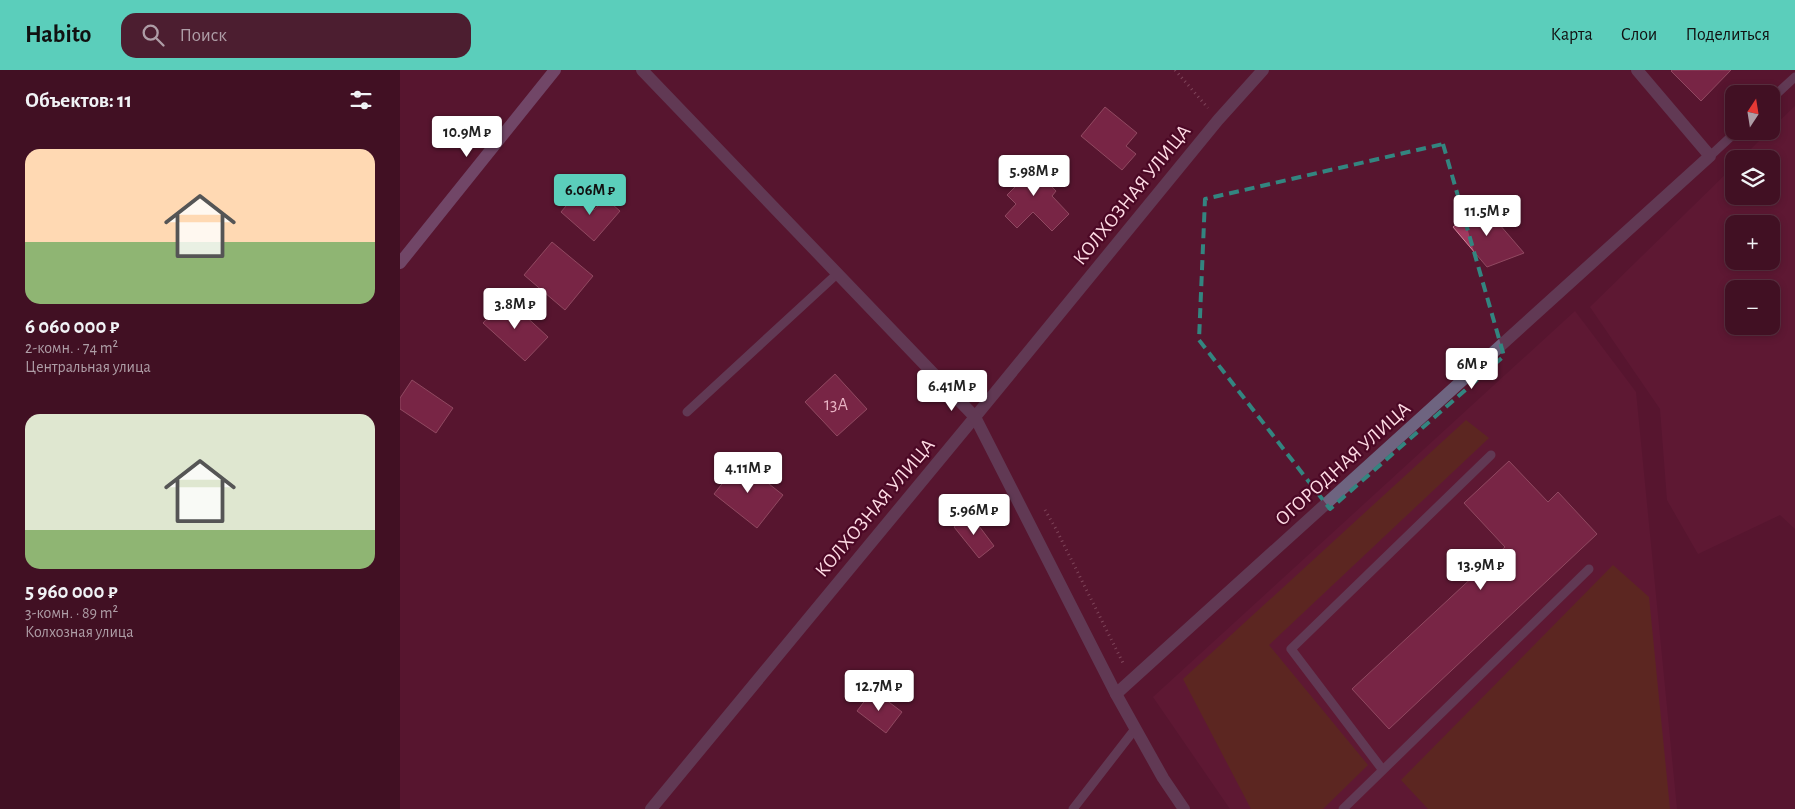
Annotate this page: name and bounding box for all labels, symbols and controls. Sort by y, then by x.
search box [121,13,471,58]
icon: search [139,21,167,49]
text: Habito [25,23,91,47]
text: Поиск [179,26,227,45]
text: Карта [1551,26,1593,44]
text: Слои [1621,26,1657,44]
text: Поделиться [1685,26,1770,44]
north arrow [1725,85,1780,140]
map controls [1725,85,1780,335]
icon: filters [347,86,375,114]
text: Объектов: 11 [25,90,132,111]
pin: 10.9M ₽ [421,116,513,158]
street label: КОЛХОЗНАЯ УЛИЦА [1069,121,1195,269]
text: 10.9M ₽ [443,124,491,140]
button: layers [1725,150,1780,205]
pin: 5.98M ₽ [988,154,1080,197]
text: 5.98M ₽ [1010,163,1058,179]
pin: 6.06M ₽ [544,174,636,216]
icon: home [155,181,245,271]
text: 6.06M ₽ [565,182,615,198]
pin: 11.5M ₽ [1441,194,1533,237]
text: 11.5M ₽ [1465,203,1509,219]
button: + [1725,215,1780,270]
button: − [1725,280,1780,335]
pin: 3.8M ₽ [474,288,556,330]
text: 3.8M ₽ [494,296,536,312]
text: 6 060 000 ₽ [25,316,119,337]
text: 2-комн. · 74 m² [25,340,118,356]
pin: 6M ₽ [1442,348,1502,390]
text: 6M ₽ [1457,356,1487,372]
text: Центральная улица [25,359,151,375]
pin: 6.41M ₽ [906,370,998,412]
text: 6.41M ₽ [928,378,976,394]
house number: 13А [824,396,849,414]
street label: ОГОРОДНАЯ УЛИЦА [1272,398,1415,530]
street label: КОЛХОЗНАЯ УЛИЦА [811,435,939,581]
icon: home [155,446,245,536]
pin: 4.11M ₽ [702,452,794,494]
text: 4.11M ₽ [725,460,771,476]
pin: 5.96M ₽ [928,494,1020,536]
text: 5.96M ₽ [950,502,998,518]
pin: 13.9M ₽ [1435,548,1527,591]
text: 13.9M ₽ [1458,557,1504,573]
text: 5 960 000 ₽ [25,581,117,602]
text: 3-комн. · 89 m² [25,605,118,621]
text: Колхозная улица [25,624,134,640]
pin: 12.7M ₽ [833,670,925,712]
text: 12.7M ₽ [856,678,902,694]

